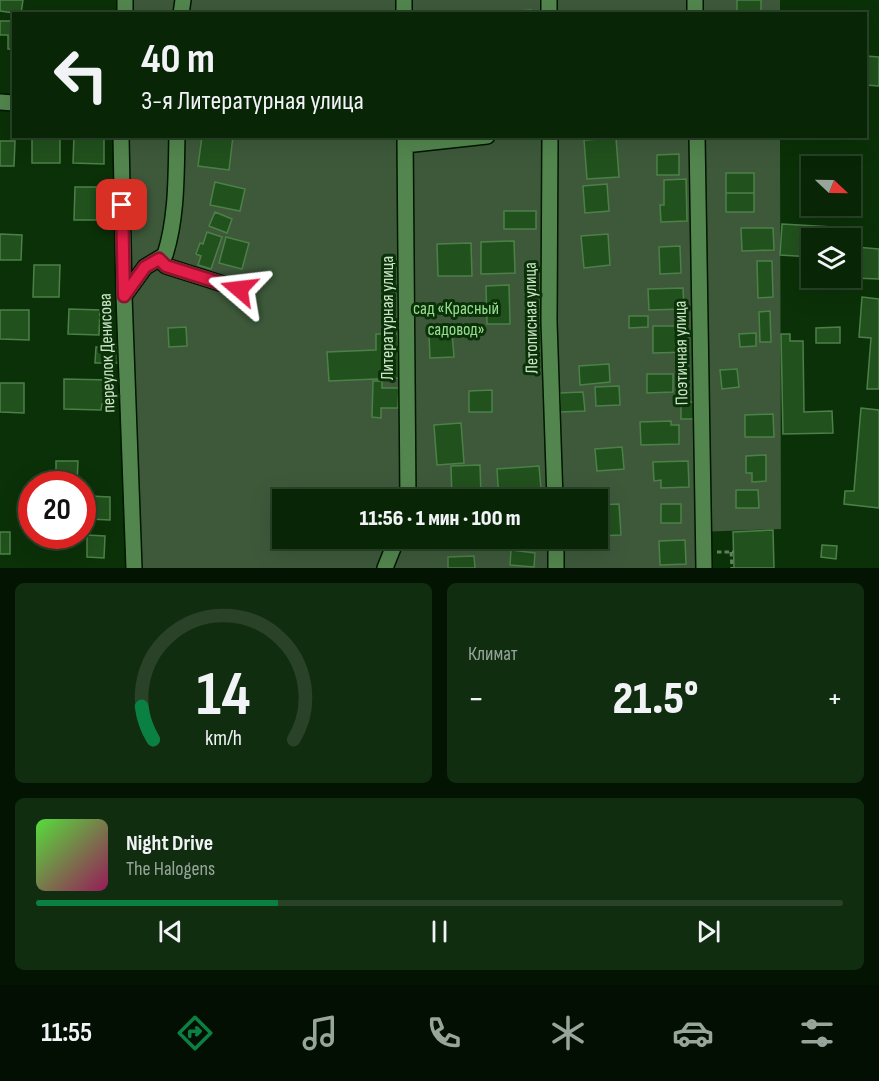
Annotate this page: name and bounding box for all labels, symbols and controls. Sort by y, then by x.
text: 40 m [141,34,215,85]
icon: left [42,36,120,114]
text: 3-я Литературная улица [141,85,364,117]
north arrow [801,156,861,216]
map controls [801,156,861,288]
pin [96,179,147,230]
icon: arrive [105,188,138,221]
button: layers [801,228,861,288]
street label: Литературная улица [377,256,398,380]
position arrow [207,257,271,321]
street label: Летописная улица [520,262,542,374]
street label: переулок Денисова [94,293,120,413]
park label: сад «Красный садовод» [413,298,499,340]
street label: Поэтичная улица [670,300,692,406]
speed limit sign: 20 [18,471,96,549]
text: 11:56 · 1 мин · 100 m [359,505,521,532]
text: Климат [468,642,518,666]
text: 14 [196,658,250,733]
text: 21.5° [613,672,698,727]
text: − [468,679,484,719]
text: + [827,679,843,719]
text: km/h [205,726,242,751]
text: Night Drive [126,830,213,857]
text: The Halogens [126,857,215,881]
icon: previous [154,915,187,948]
icon: pause [423,915,456,948]
icon: next [692,915,725,948]
icon: directions [174,1012,216,1054]
icon: music [299,1012,341,1054]
icon: phone [423,1012,465,1054]
icon: climate [547,1012,589,1054]
icon: car [672,1012,714,1054]
icon: filters [796,1012,838,1054]
text: 11:55 [41,1017,92,1049]

